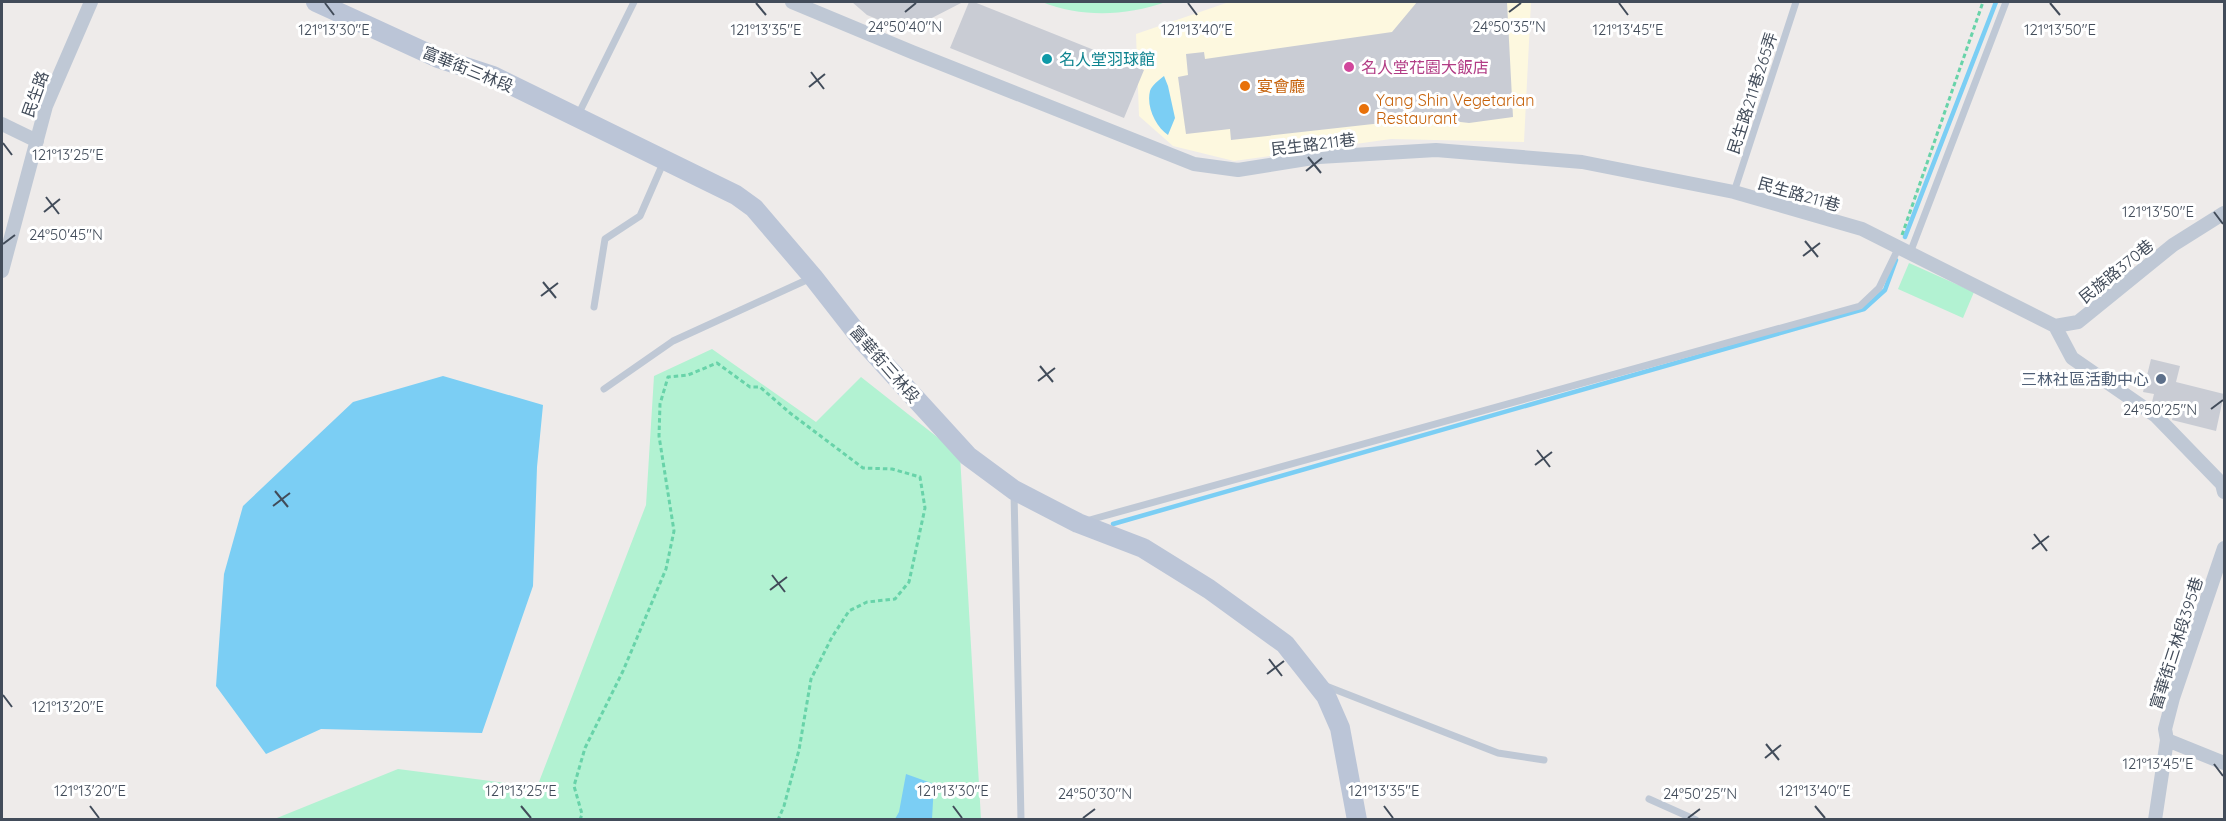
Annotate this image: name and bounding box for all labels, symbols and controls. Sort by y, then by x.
text: 24°50'40"N [868,17,942,36]
text: 24°50'35"N [1472,17,1546,36]
text: 121°13'30"E [298,20,370,39]
text: 121°13'35"E [731,20,802,39]
text: 121°13'40"E [1161,20,1233,39]
text: 121°13'45"E [1592,20,1664,39]
text: 121°13'50"E [2024,20,2096,39]
street label: 民生路211巷265弄 [1723,30,1781,156]
street label: 富華街三林段 [420,42,516,96]
place label: 名人堂羽球館 [1059,49,1155,69]
marker: 名人堂羽球館 [1040,52,1054,66]
place label: 名人堂花園大飯店 [1361,57,1489,77]
marker: 名人堂花園大飯店 [1342,60,1356,74]
street label: 民生路 [17,68,53,120]
place label: 宴會廳 [1257,76,1305,96]
marker: 宴會廳 [1238,79,1252,93]
place label: Yang Shin Vegetarian Restaurant [1376,90,1534,128]
marker: Yang Shin Vegetarian Restaurant [1357,102,1371,116]
street label: 民生路211巷 [1270,129,1356,159]
text: 121°13'25"E [32,145,104,164]
street label: 民生路211巷 [1756,173,1842,215]
text: 121°13'50"E [2122,202,2194,221]
text: 24°50'45"N [29,225,103,244]
street label: 民族路370巷 [2075,235,2157,307]
street label: 富華街三林段 [846,321,924,407]
place label: 三林社區活動中心 [2021,369,2149,389]
marker: 三林社區活動中心 [2154,372,2168,386]
text: 24°50'25"N [2123,400,2197,419]
street label: 富華街三林段395巷 [2145,574,2207,712]
text: 121°13'20"E [32,697,104,716]
text: 121°13'45"E [2122,754,2194,773]
text: 121°13'20"E [54,781,126,800]
text: 121°13'25"E [485,781,557,800]
text: 121°13'30"E [917,781,989,800]
text: 121°13'35"E [1349,781,1420,800]
text: 121°13'40"E [1779,781,1851,800]
text: 24°50'30"N [1058,784,1132,803]
text: 24°50'25"N [1663,784,1737,803]

